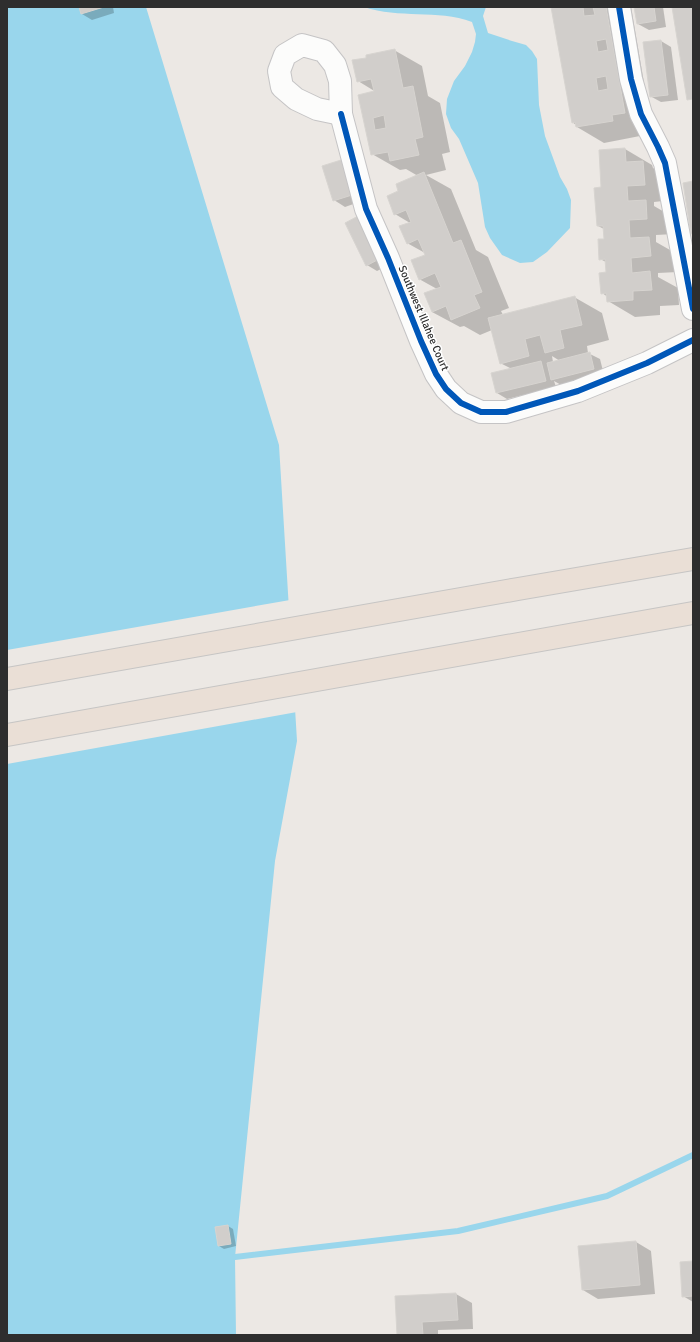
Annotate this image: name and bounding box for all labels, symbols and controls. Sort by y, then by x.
street label: Southwest Illahee Court [395,264,452,373]

